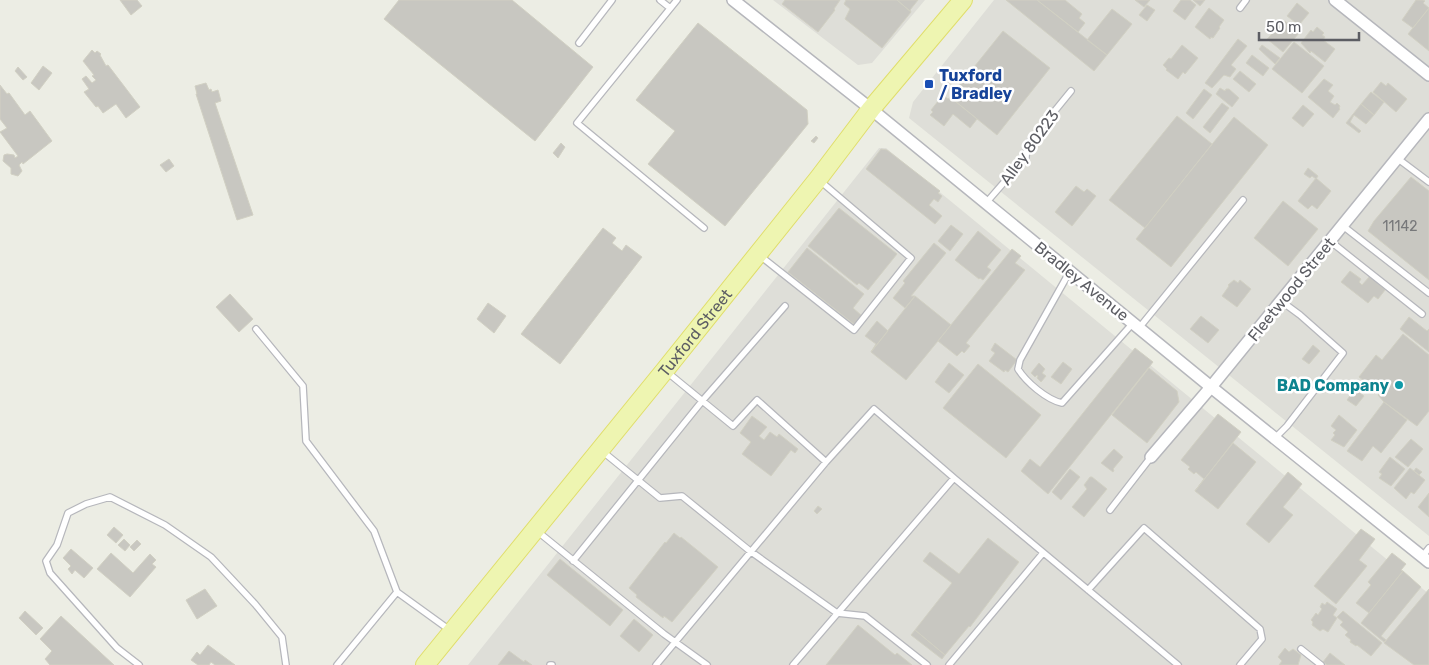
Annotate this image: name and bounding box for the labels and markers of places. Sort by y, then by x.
place label: Tuxford / Bradley [939,66,1013,103]
marker: Tuxford / Bradley [923,78,935,90]
place label: BAD Company [1277,376,1389,395]
marker: BAD Company [1393,379,1405,391]

